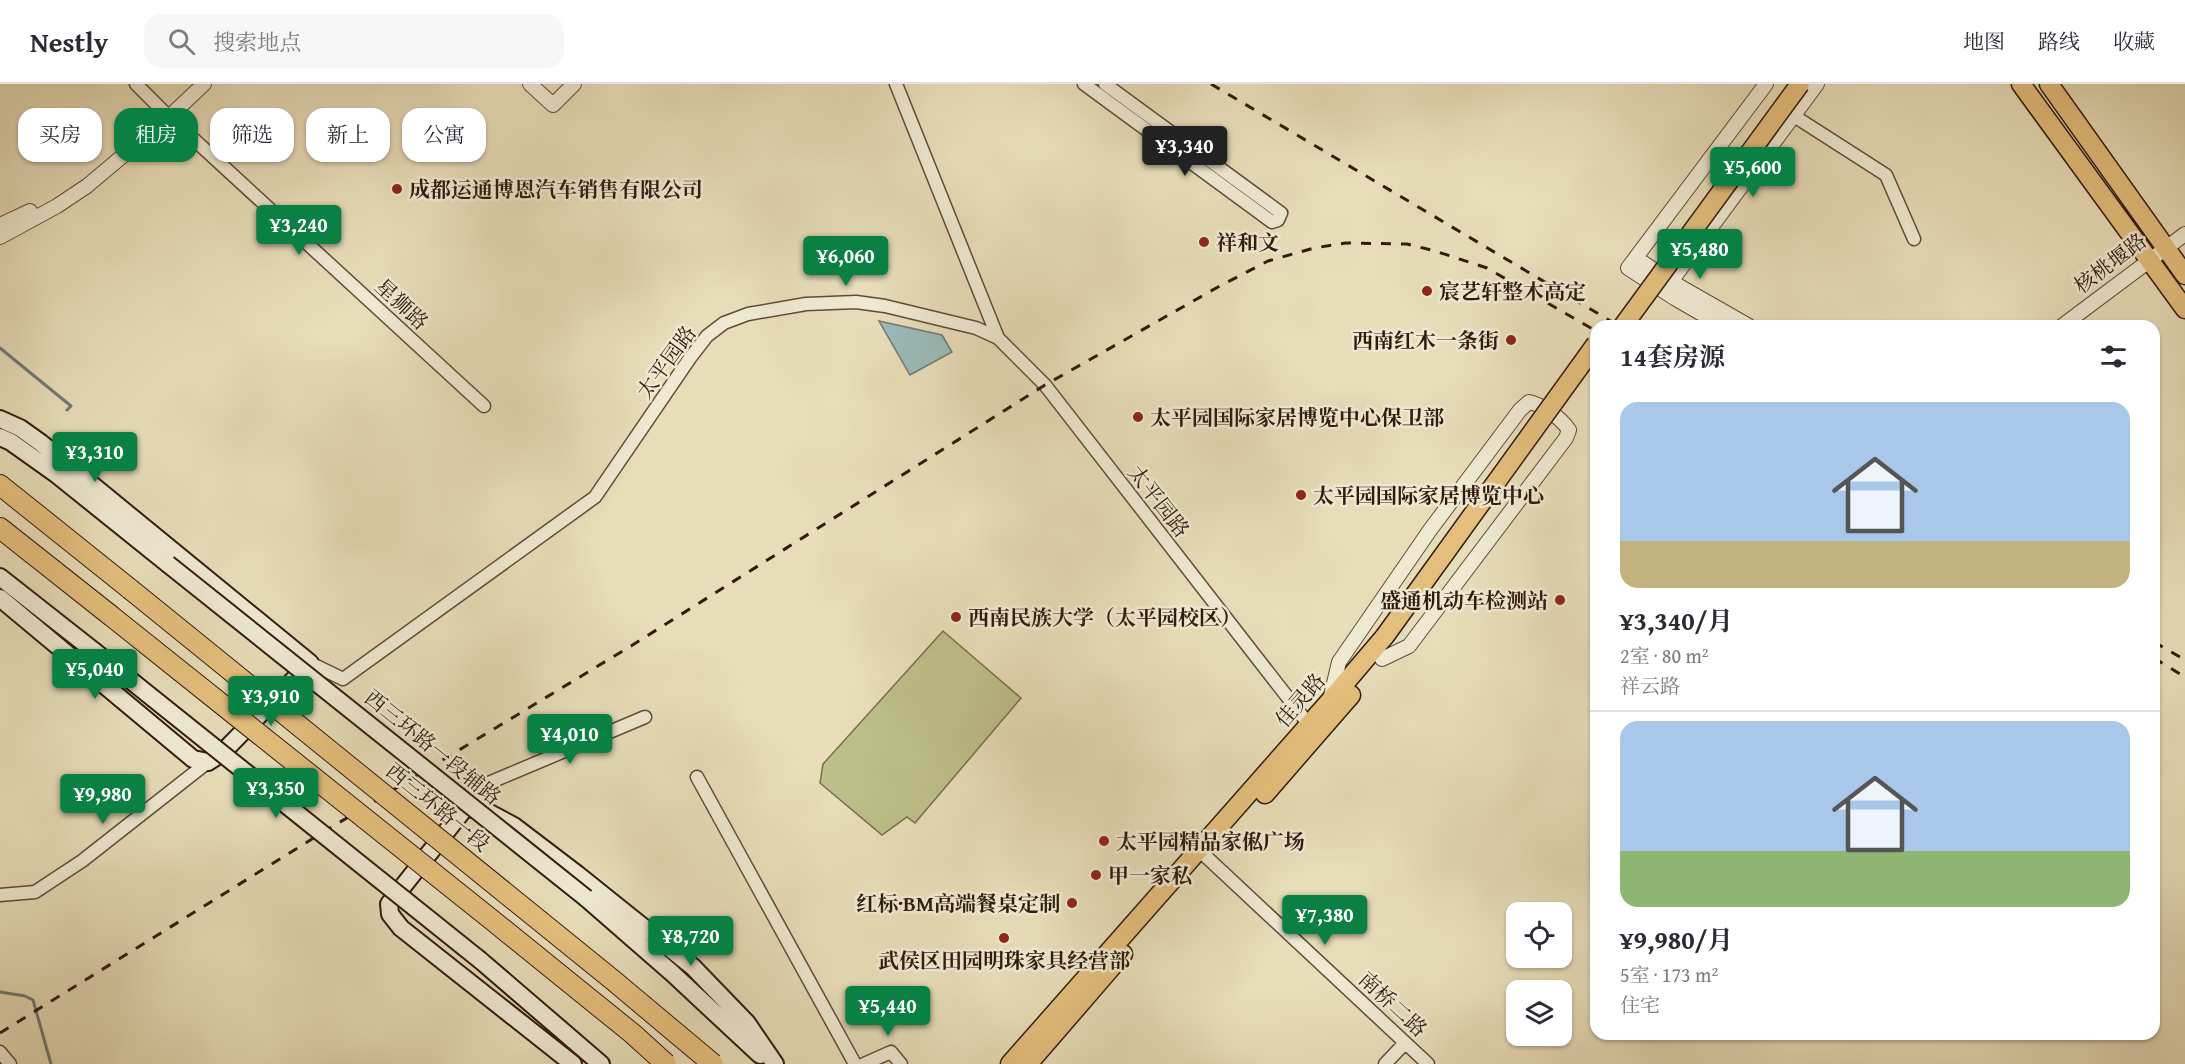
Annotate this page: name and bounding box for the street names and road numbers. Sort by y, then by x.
street label: 核桃堰路 [2067,225,2153,301]
street label: 星狮路 [368,271,436,337]
street label: 太平园路 [629,319,703,405]
street label: 太平园路 [1121,458,1197,544]
street label: 佳灵路 [1268,666,1332,734]
street label: 西三环路一段辅路 [360,684,506,810]
street label: 西三环路一段 [381,758,495,856]
street label: 南桥二路 [1352,964,1434,1044]

